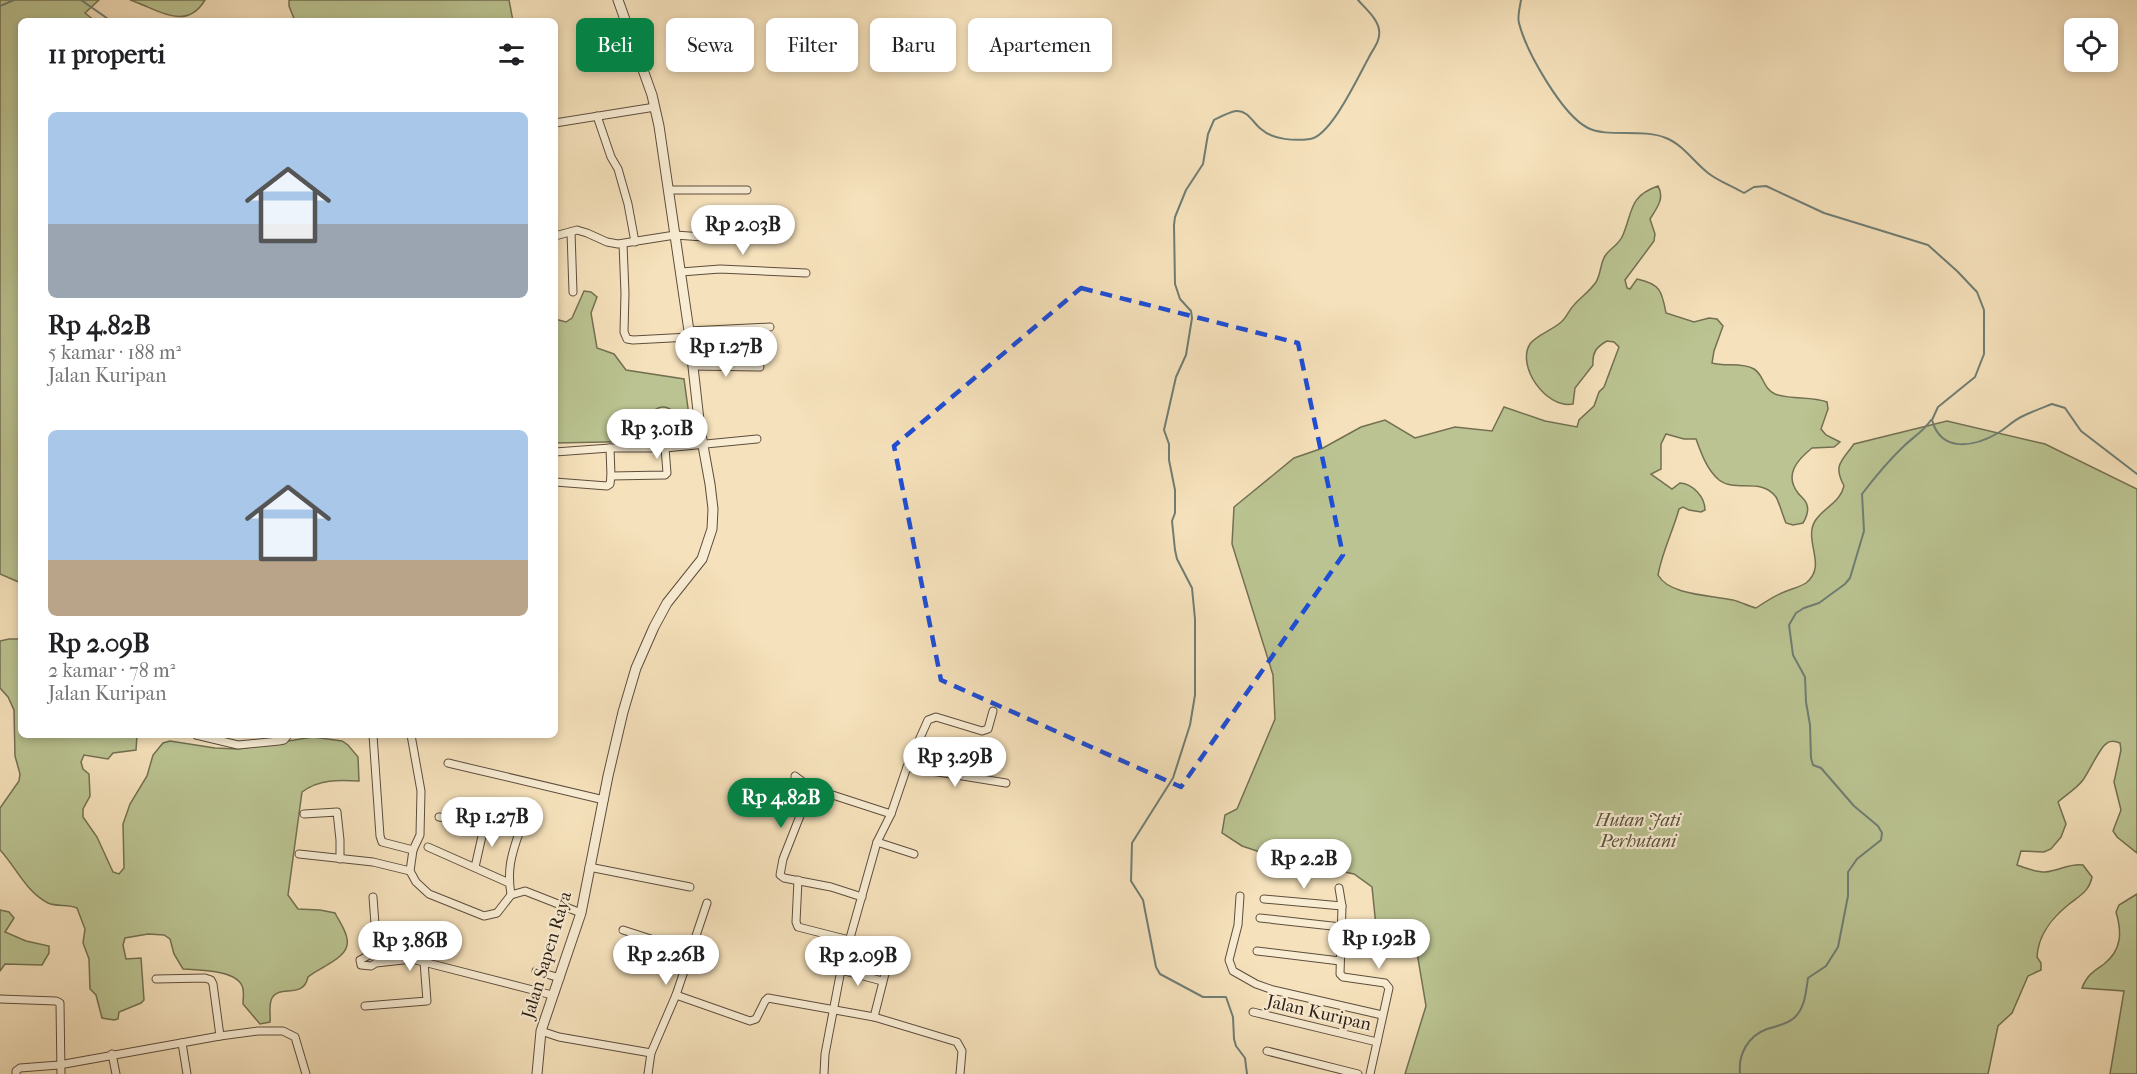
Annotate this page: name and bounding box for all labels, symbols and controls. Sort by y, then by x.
chip: Beli [576,18,654,72]
chip: Sewa [666,18,754,72]
chip: Filter [766,18,858,72]
chip: Baru [870,18,956,72]
chip: Apartemen [968,18,1112,72]
map controls [2064,18,2118,72]
button: locate [2064,18,2118,72]
icon: filters [495,38,528,71]
text: 11 properti [48,39,165,70]
icon: home [234,151,342,259]
pin: Rp 2.03B [681,205,805,256]
text: Rp 2.03B [705,213,781,236]
text: Rp 4.82B [48,310,151,341]
pin: Rp 1.27B [664,327,788,378]
text: Rp 1.27B [689,335,763,358]
text: 5 kamar · 188 m² [48,341,181,364]
text: Jalan Kuripan [48,364,167,387]
pin: Rp 3.01B [595,409,719,460]
text: Rp 3.01B [621,417,693,440]
icon: home [234,469,342,577]
text: Rp 2.09B [48,628,150,659]
text: 2 kamar · 78 m² [48,659,175,682]
text: Jalan Kuripan [48,682,167,705]
pin: Rp 3.29B [893,737,1017,788]
text: Rp 3.29B [917,745,993,768]
pin: Rp 4.82B [719,778,843,829]
text: Rp 4.82B [741,786,821,809]
pin: Rp 1.27B [430,797,554,848]
text: Rp 1.27B [455,805,529,828]
park label: Hutan Jati Perhutani [1594,810,1682,852]
pin: Rp 2.2B [1249,839,1359,890]
text: Rp 2.2B [1270,847,1338,870]
street label: Jalan Sapen Raya [517,888,577,1023]
pin: Rp 1.92B [1317,919,1441,970]
pin: Rp 3.86B [348,921,472,972]
text: Rp 1.92B [1342,927,1416,950]
text: Rp 3.86B [372,929,448,952]
pin: Rp 2.26B [604,935,728,986]
pin: Rp 2.09B [796,936,920,987]
text: Rp 2.26B [627,943,705,966]
text: Rp 2.09B [819,944,897,967]
street label: Jalan Kuripan [1263,990,1374,1035]

